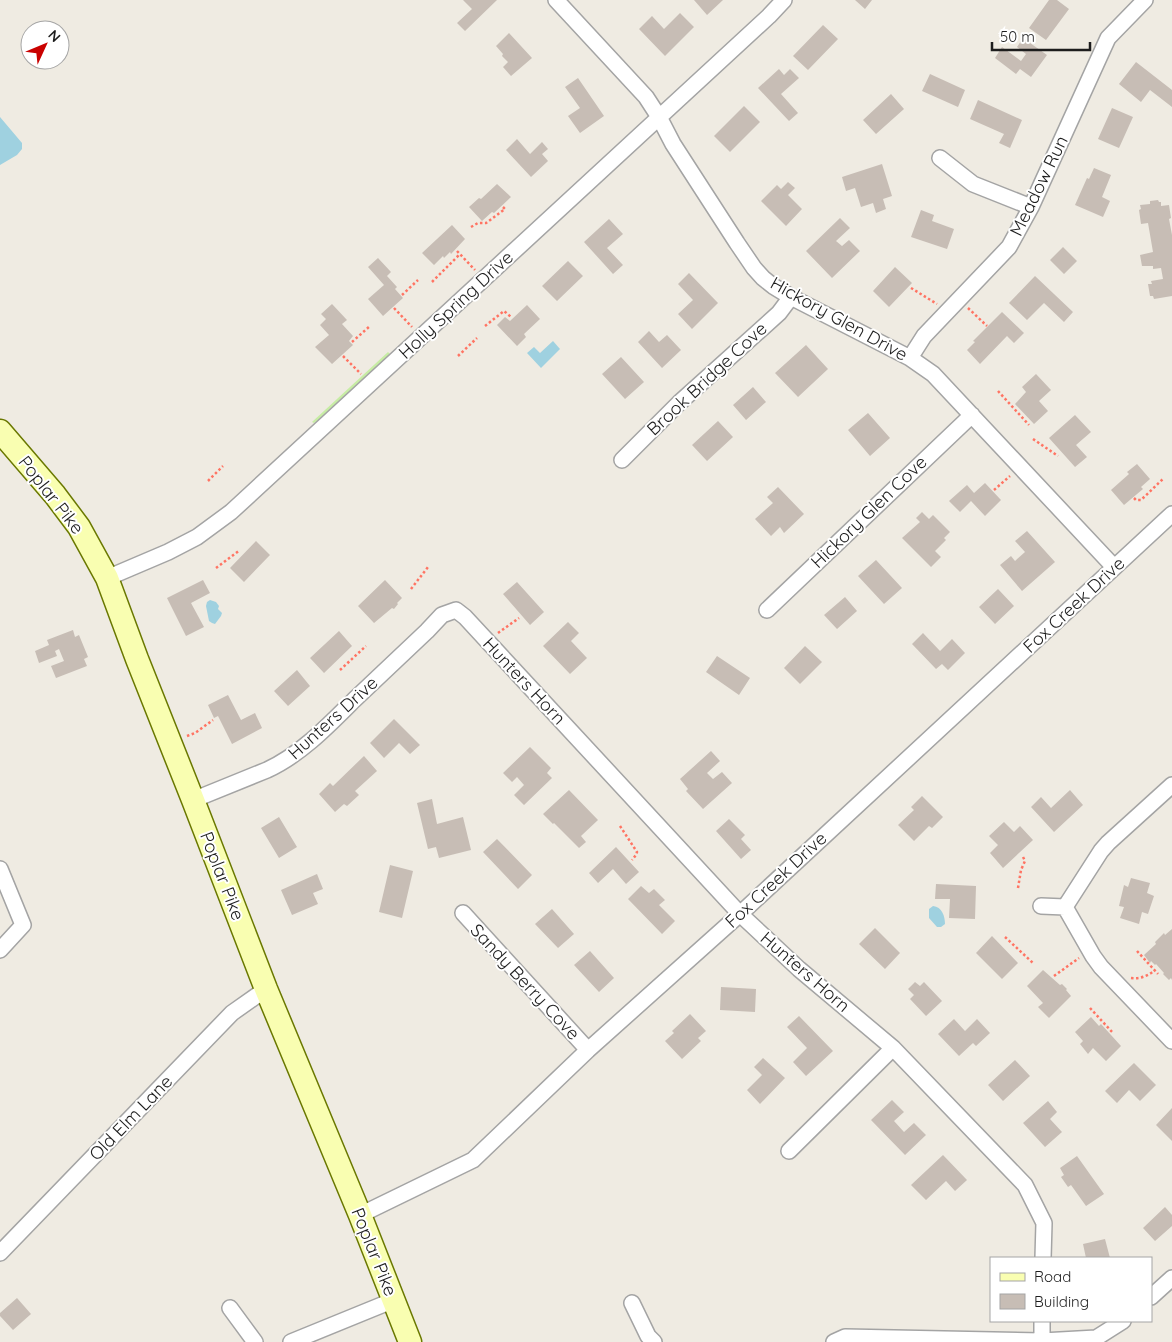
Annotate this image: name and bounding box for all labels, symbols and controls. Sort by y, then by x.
north arrow [20,20,70,70]
scale bar [992,20,1090,52]
text: N [44,26,64,46]
text: 50 m [1000,27,1035,46]
street label: Meadow Run [1004,132,1073,240]
street label: Holly Spring Drive [393,246,518,364]
street label: Hickory Glen Drive [766,271,912,366]
street label: Brook Bridge Cove [642,317,772,440]
street label: Hickory Glen Cove [806,450,931,573]
street label: Poplar Pike [14,451,89,539]
street label: Fox Creek Drive [1018,552,1129,658]
street label: Hunters Horn [478,632,571,729]
street label: Hunters Drive [283,671,382,764]
street label: Fox Creek Drive [720,827,831,933]
street label: Poplar Pike [195,828,250,923]
street label: Sandy Berry Cove [466,919,585,1045]
street label: Hunters Horn [756,926,855,1017]
street label: Old Elm Lane [84,1070,177,1165]
street label: Poplar Pike [346,1204,403,1299]
legend [990,1257,1152,1322]
text: Road [1034,1267,1071,1286]
text: Building [1034,1292,1089,1311]

